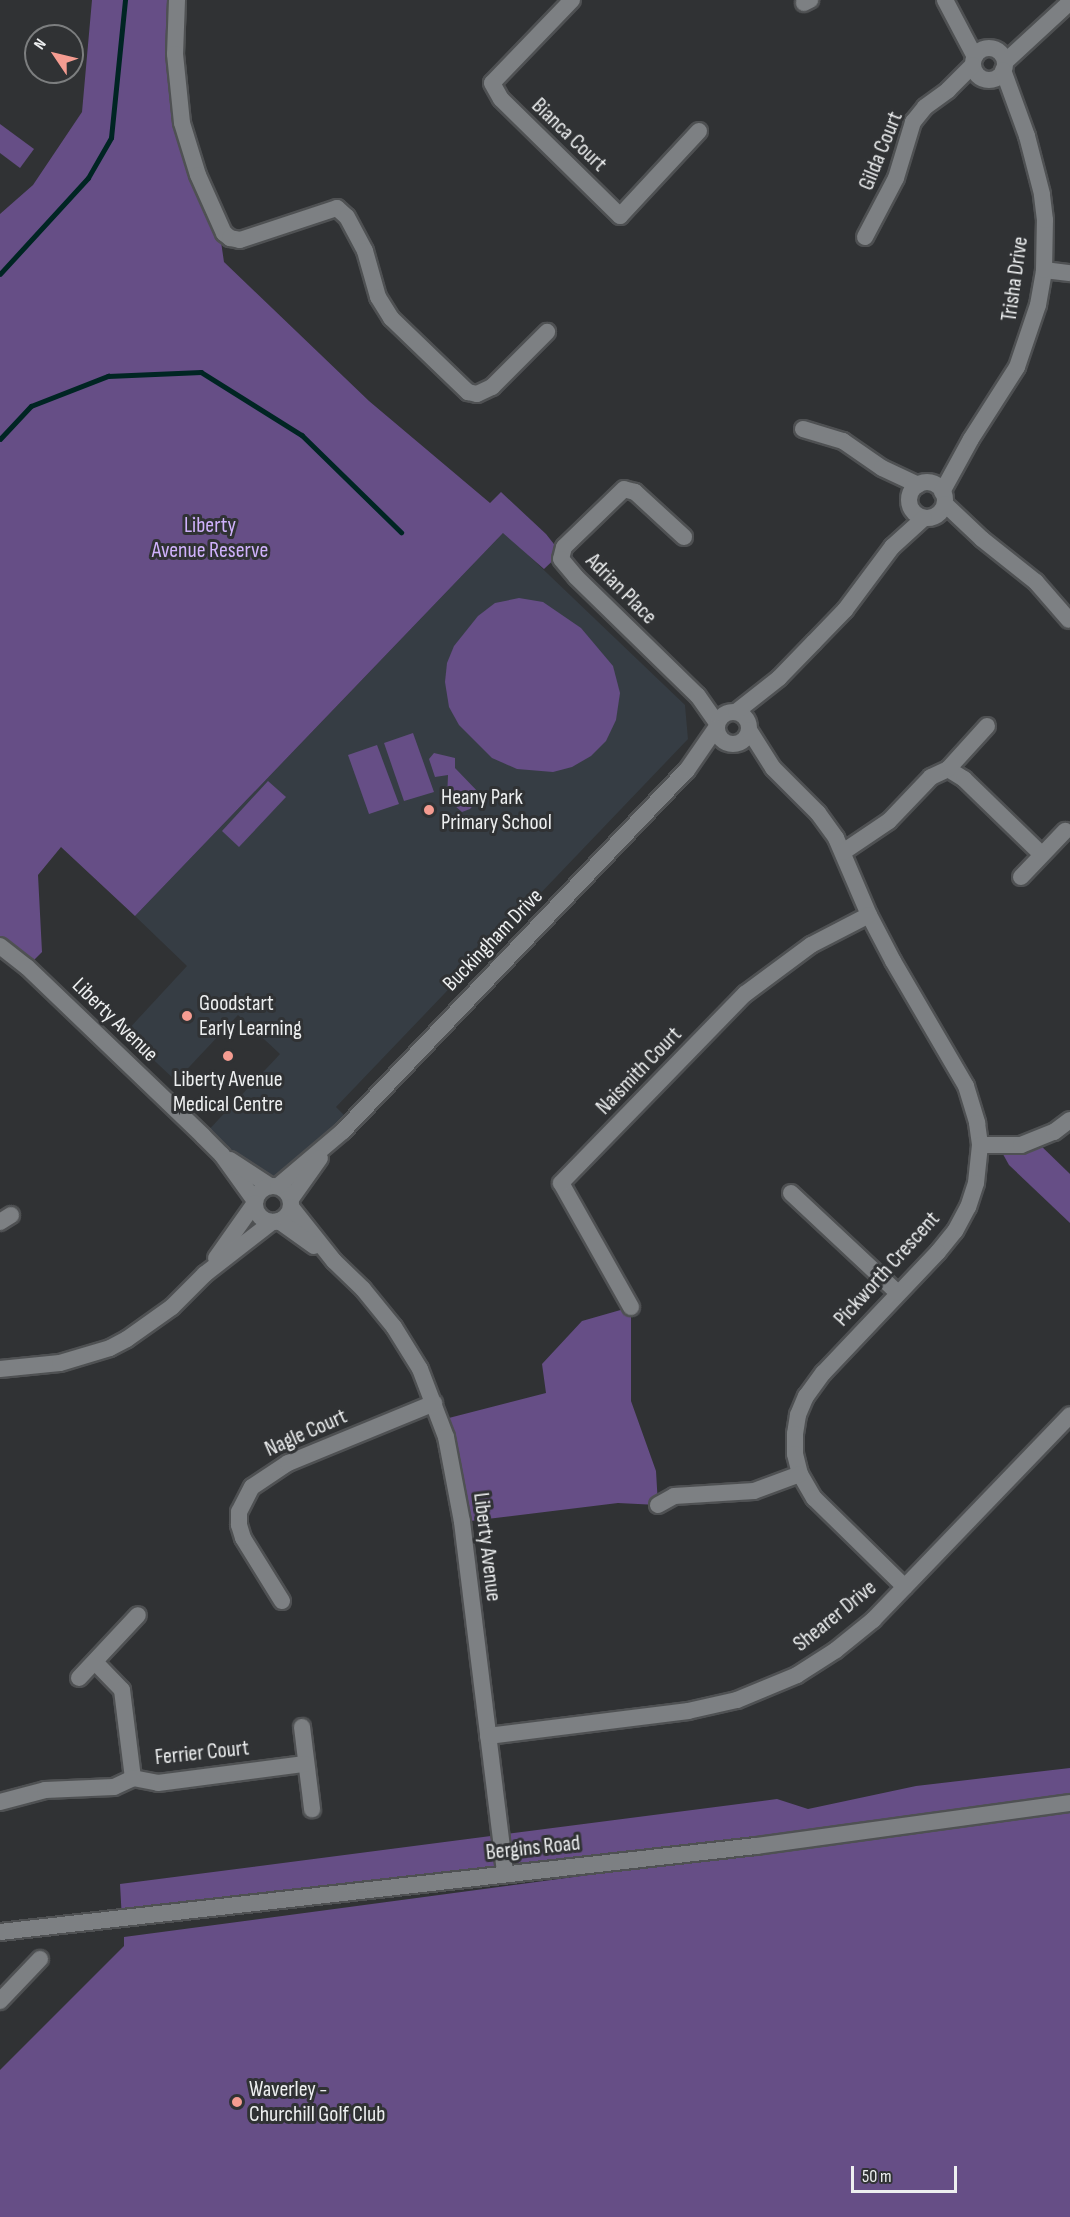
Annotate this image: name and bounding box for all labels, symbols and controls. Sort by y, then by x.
north arrow [24,24,84,84]
text: N [30,36,51,53]
street label: Bianca Court [526,93,612,177]
street label: Gilda Court [853,108,909,194]
street label: Trisha Drive [996,235,1034,323]
park label: Liberty Avenue Reserve [152,512,268,564]
street label: Adrian Place [580,548,662,630]
place label: Heany Park Primary School [441,784,552,836]
marker: Heany Park Primary School [422,803,436,817]
street label: Buckingham Drive [438,883,548,997]
street label: Liberty Avenue [67,973,163,1067]
place label: Goodstart Early Learning [199,990,302,1042]
marker: Goodstart Early Learning [180,1009,194,1023]
street label: Naismith Court [591,1022,687,1120]
marker: Liberty Avenue Medical Centre [221,1049,235,1063]
place label: Liberty Avenue Medical Centre [173,1066,283,1118]
street label: Pickworth Crescent [829,1206,945,1332]
street label: Nagle Court [261,1403,351,1463]
street label: Liberty Avenue [467,1491,507,1603]
street label: Shearer Drive [788,1575,882,1657]
street label: Ferrier Court [154,1735,250,1771]
street label: Bergins Road [485,1830,581,1866]
place label: Waverley - Churchill Golf Club [249,2076,385,2128]
marker: Waverley - Churchill Golf Club [230,2095,244,2109]
scale bar [854,2154,960,2192]
text: 50 m [862,2166,892,2187]

